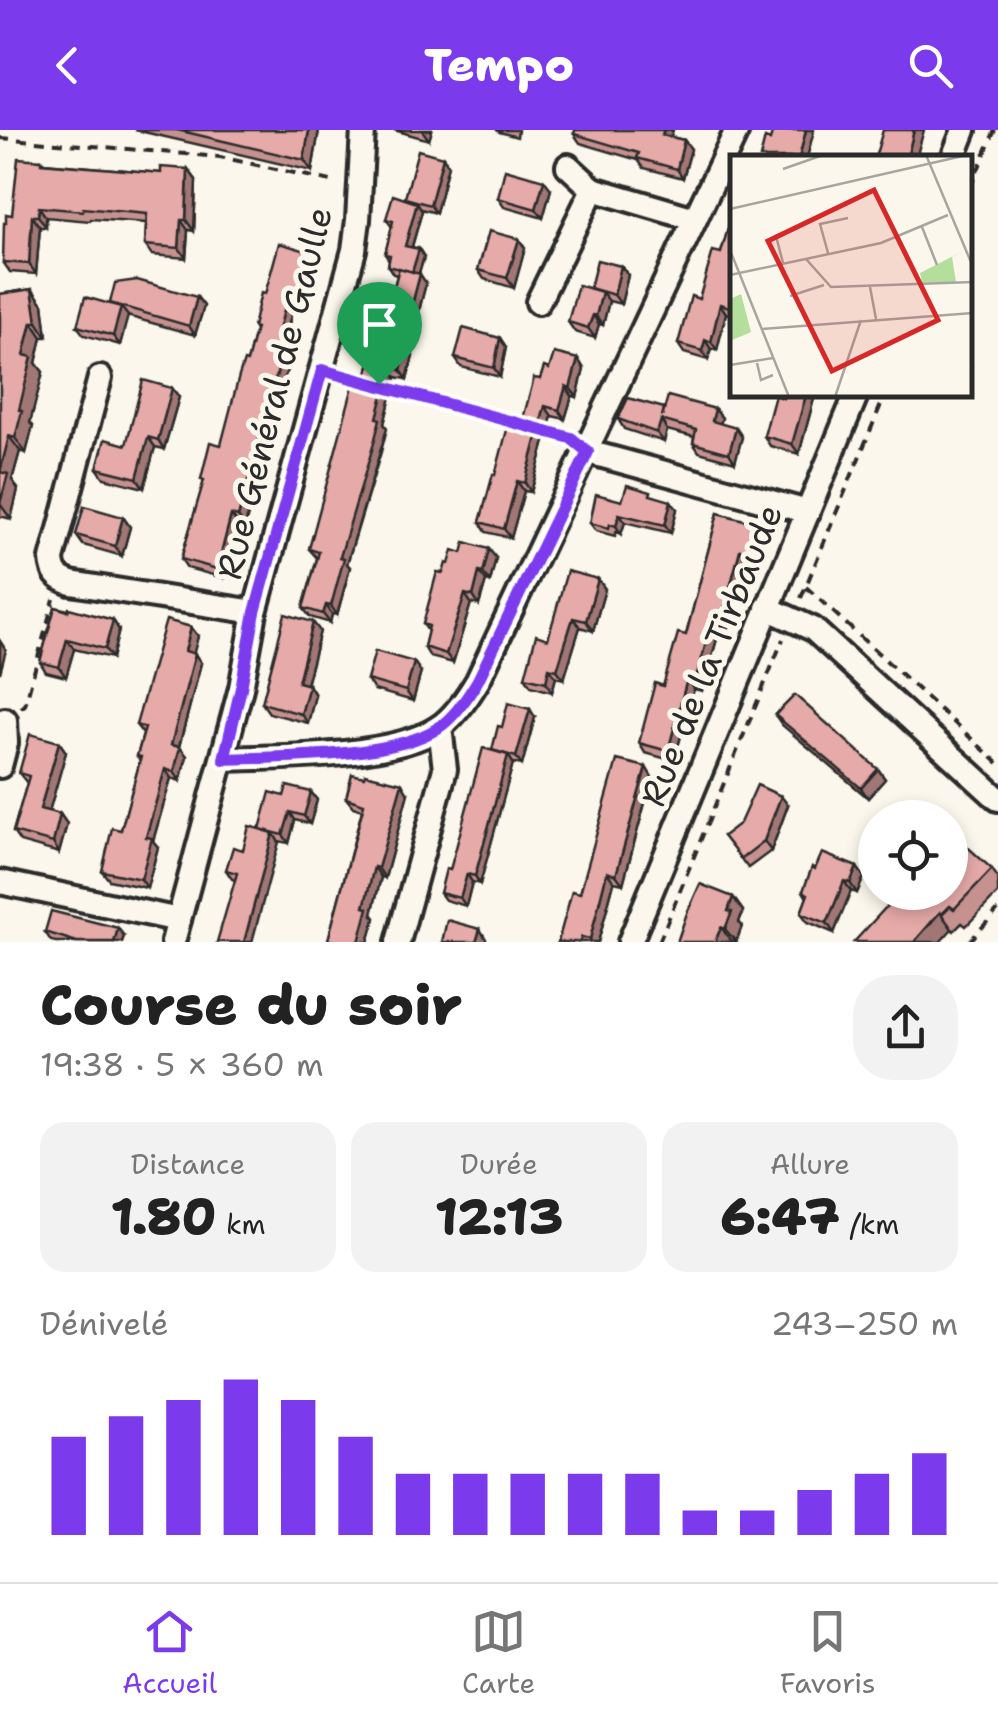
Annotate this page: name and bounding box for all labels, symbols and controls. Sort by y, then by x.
text: Tempo [424,35,574,95]
icon: back [40,38,95,93]
icon: search [903,38,958,93]
inset map [730,155,973,398]
street label: Rue Général de Gaulle [205,202,343,584]
pin [337,282,422,385]
icon: arrive [352,297,407,352]
street label: Rue de la Tirbaude [629,497,793,813]
map controls [858,800,968,910]
button: locate [858,800,968,910]
text: Course du soir [40,968,462,1042]
button: share [853,975,958,1080]
text: 19:38 · 5 × 360 m [40,1043,323,1086]
text: Distance [131,1145,245,1183]
text: Durée [460,1145,538,1183]
text: Allure [770,1145,850,1183]
text: 1.80 [110,1183,216,1250]
text: 12:13 [435,1183,563,1250]
text: 6:47 [721,1183,840,1250]
text: km [216,1205,266,1243]
text: /km [840,1205,899,1243]
text: Dénivelé [40,1302,169,1345]
text: 243–250 m [771,1302,958,1345]
tab: Accueil [122,1604,217,1702]
tab: Carte [462,1604,535,1702]
tab: Favoris [780,1604,876,1702]

